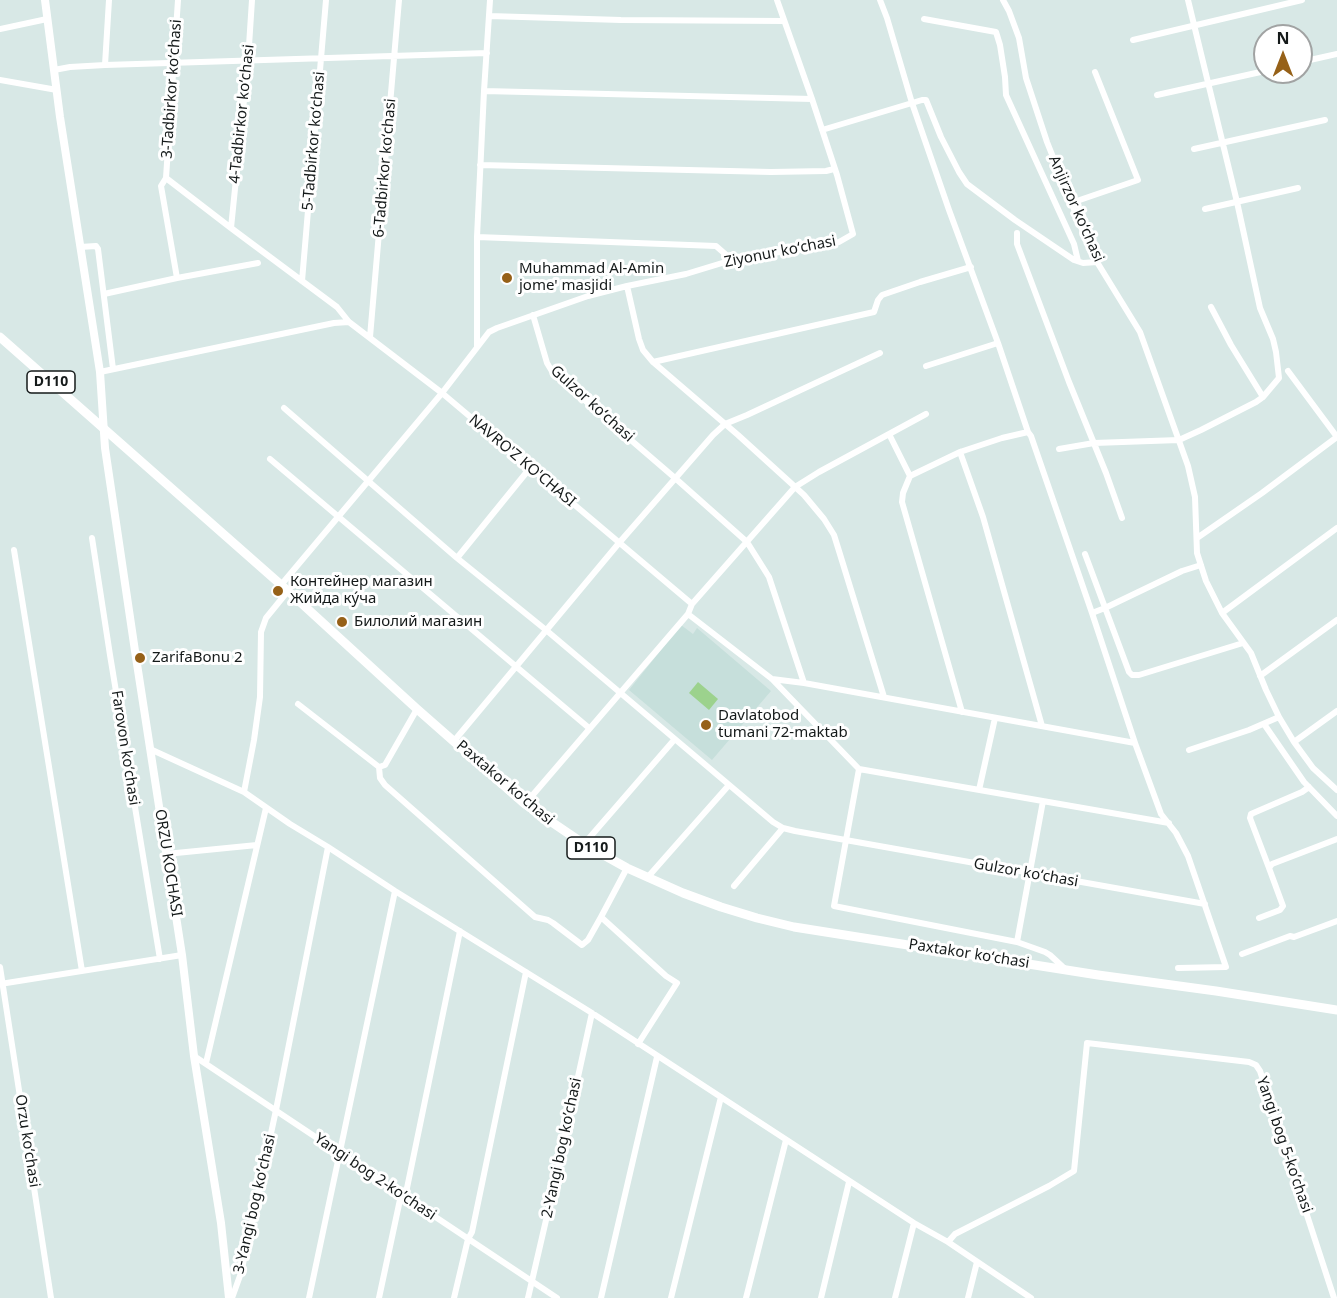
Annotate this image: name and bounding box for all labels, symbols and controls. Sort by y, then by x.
street label: 3-Tadbirkor koʻchasi [158,19,186,159]
north arrow [1253,24,1313,84]
text: N [1276,27,1290,49]
street label: 4-Tadbirkor koʻchasi [226,44,258,184]
street label: 5-Tadbirkor koʻchasi [299,71,329,211]
street label: 6-Tadbirkor koʻchasi [370,98,400,238]
street label: Anjirzor koʻchasi [1044,153,1108,265]
street label: Ziyonur koʻchasi [723,232,837,272]
place label: Muhammad Al-Amin jome' masjidi [519,260,664,295]
marker: Muhammad Al-Amin jome' masjidi [500,271,514,285]
street label: Gulzor koʻchasi [547,362,637,446]
road number: D110 [27,371,75,393]
street label: NAVRO'Z KO'CHASI [465,411,579,511]
place label: Контейнер магазин Жийда ку́ча [290,573,433,608]
marker: Контейнер магазин Жийда ку́ча [271,584,285,598]
place label: Билолий магазин [354,613,482,631]
marker: Билолий магазин [335,615,349,629]
place label: ZarifaBonu 2 [152,649,242,667]
marker: ZarifaBonu 2 [133,651,147,665]
street label: Farovon koʻchasi [107,689,143,807]
place label: Davlatobod tumani 72-maktab [718,707,848,742]
marker: Davlatobod tumani 72-maktab [699,718,713,732]
street label: Paxtakor koʻchasi [452,737,558,829]
street label: ORZU KOCHASI [151,808,185,918]
road number: D110 [567,837,615,859]
street label: Gulzor koʻchasi [972,855,1080,891]
street label: Paxtakor koʻchasi [907,936,1031,972]
street label: Yangi bog 5-koʼchasi [1252,1075,1316,1215]
street label: 2-Yangi bog koʼchasi [538,1076,586,1220]
street label: Orzu koʻchasi [11,1093,43,1189]
street label: Yangi bog 2-koʼchasi [311,1130,439,1224]
street label: 3-Yangi bog koʼchasi [230,1132,280,1276]

